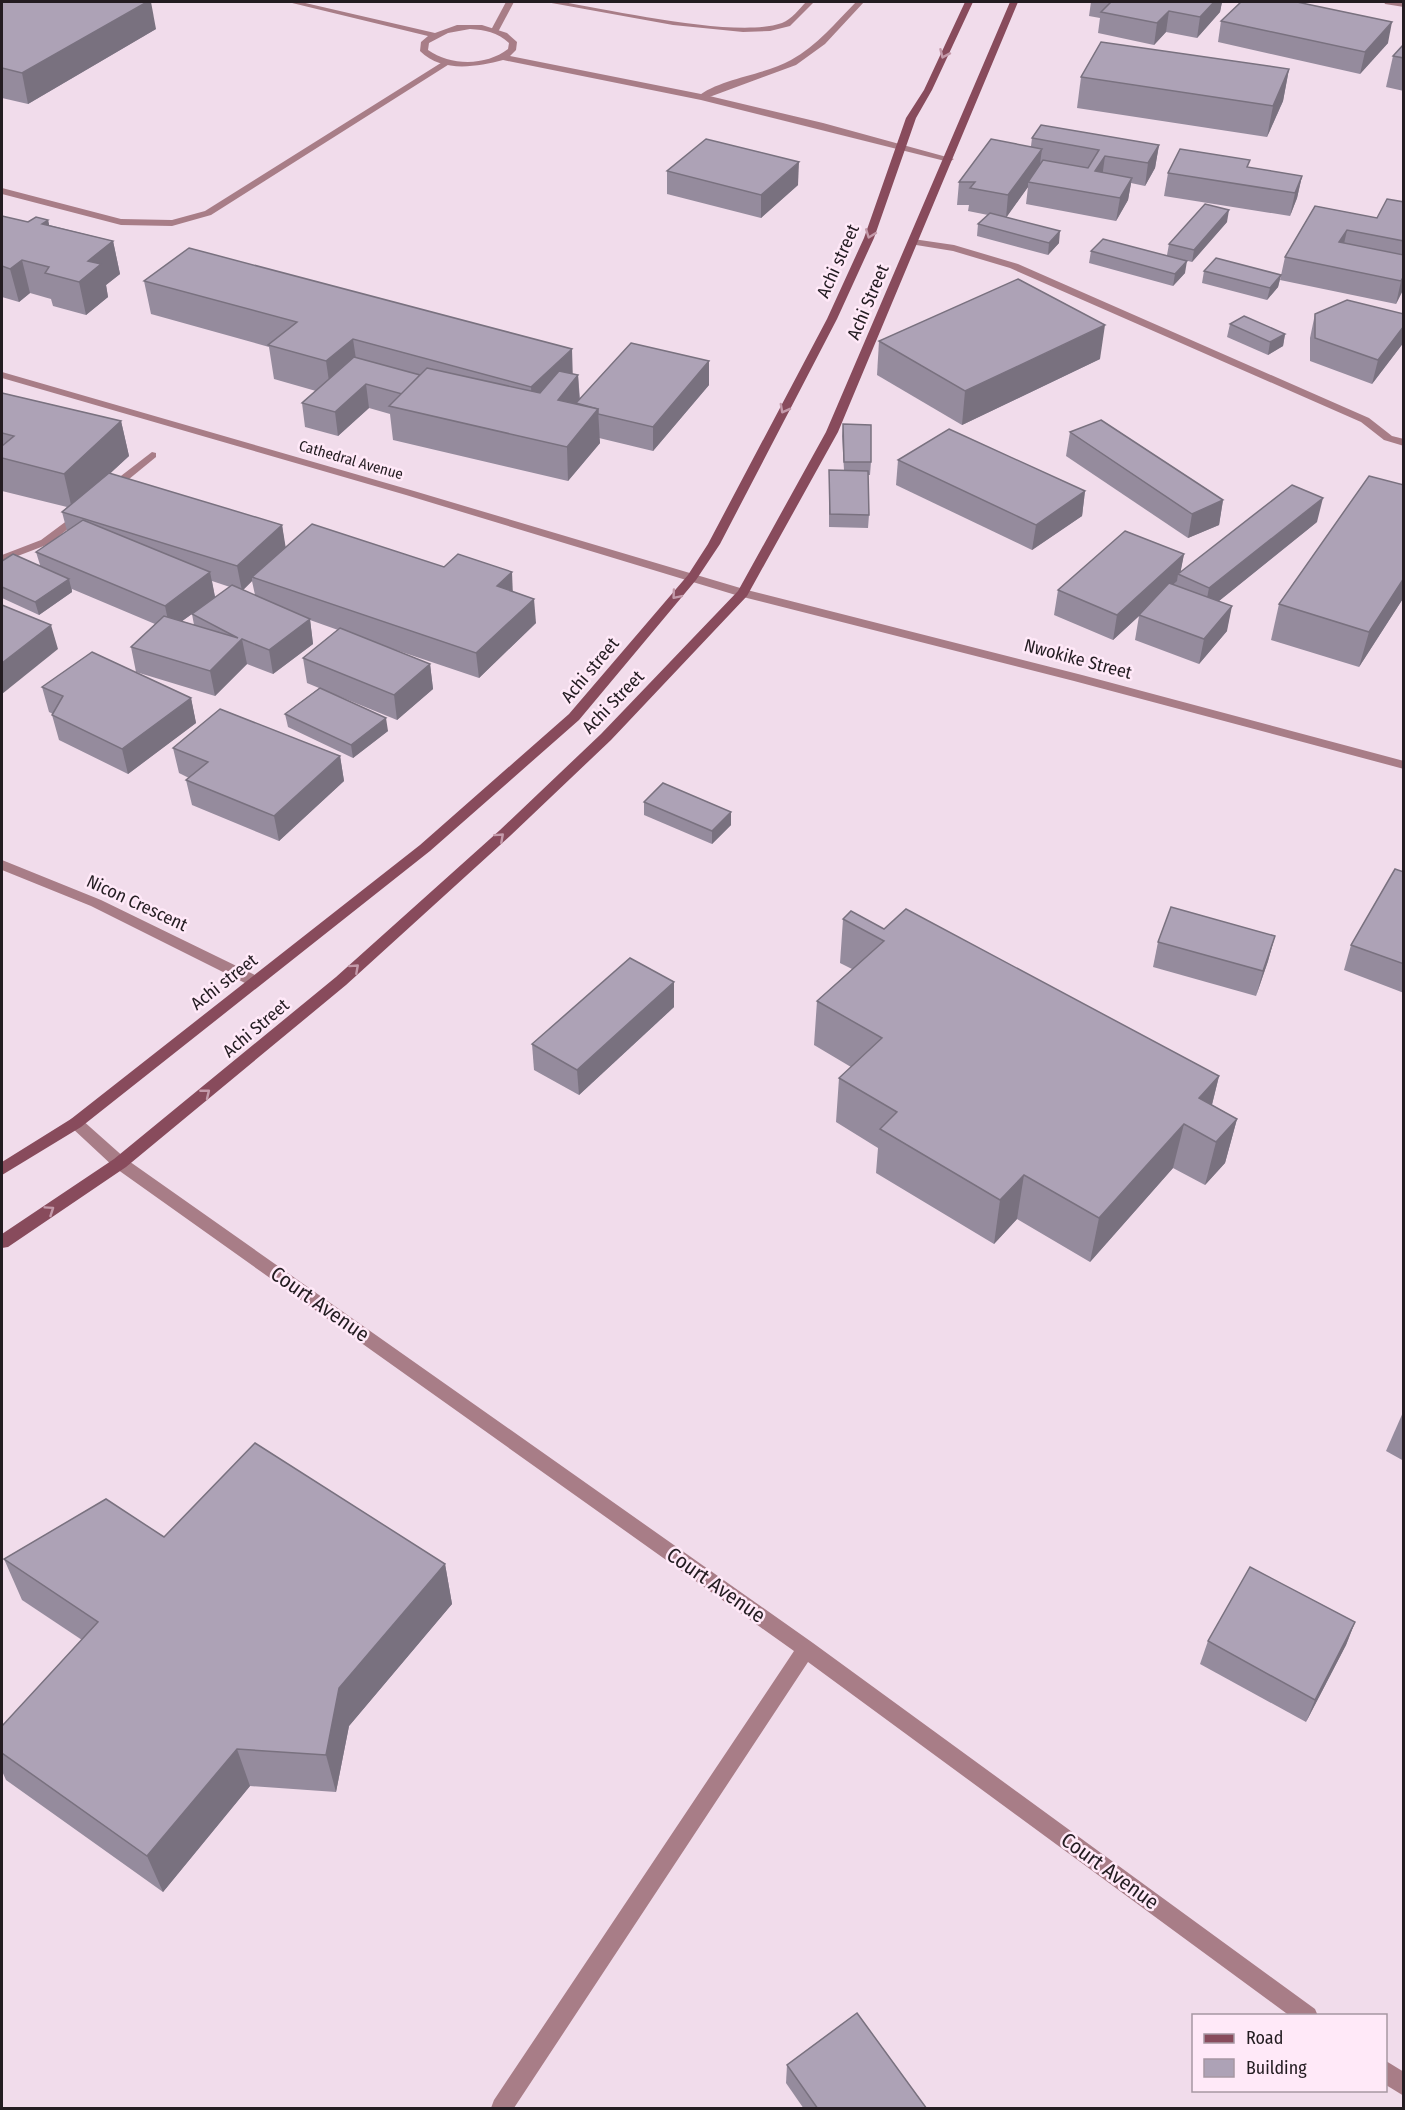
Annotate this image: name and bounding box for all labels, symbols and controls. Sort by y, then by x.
one-way arrow [939,48,951,59]
street label: Achi street [812,221,864,301]
one-way arrow [865,228,878,239]
street label: Achi Street [842,261,894,343]
one-way arrow [780,403,791,413]
street label: Cathedral Avenue [297,437,405,483]
one-way arrow [672,588,683,599]
street label: Achi street [556,633,624,707]
street label: Nwokike Street [1022,634,1134,684]
street label: Achi Street [577,666,649,738]
one-way arrow [494,833,504,844]
street label: Nicon Crescent [83,870,191,936]
street label: Achi street [186,949,262,1015]
one-way arrow [349,964,359,975]
street label: Achi Street [218,994,294,1062]
one-way arrow [199,1089,210,1100]
one-way arrow [43,1206,54,1217]
street label: Court Avenue [266,1261,374,1347]
street label: Court Avenue [662,1542,770,1628]
street label: Court Avenue [1056,1827,1164,1915]
legend [1192,2014,1387,2092]
text: Road [1246,2027,1283,2049]
text: Building [1246,2057,1307,2079]

